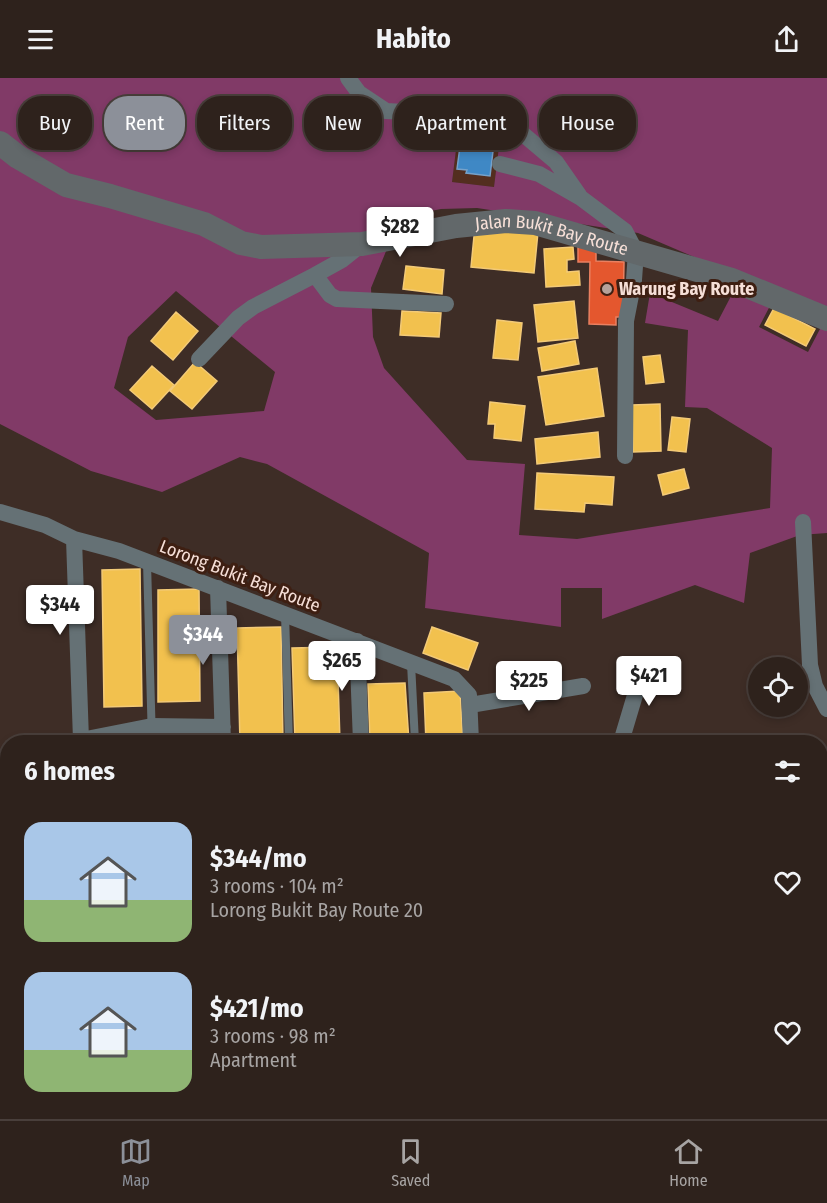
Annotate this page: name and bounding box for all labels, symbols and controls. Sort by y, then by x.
icon: menu [24,23,57,56]
text: Habito [376,23,451,55]
icon: share [770,23,803,56]
chip: Buy [18,96,92,150]
chip: Rent [104,96,185,150]
chip: Filters [197,96,292,150]
chip: New [304,96,382,150]
chip: Apartment [394,96,527,150]
chip: House [539,96,636,150]
pin: $282 [364,207,436,258]
street label: Jalan Bukit Bay Route [474,210,631,260]
text: $282 [381,214,419,238]
place label: Warung Bay Route [619,278,754,300]
marker: Warung Bay Route [600,282,614,296]
street label: Lorong Bukit Bay Route [157,535,324,617]
pin: $344 [24,585,96,636]
text: $344 [40,592,80,616]
pin: $344 [167,615,239,666]
text: $344 [183,622,223,646]
pin: $265 [306,641,378,692]
text: $265 [322,648,362,672]
pin: $421 [613,656,685,707]
map controls [748,657,808,717]
button: locate [748,657,808,717]
pin: $225 [493,661,565,712]
text: $421 [630,663,668,687]
text: $225 [510,668,548,692]
icon: filters [771,755,804,788]
text: 6 homes [24,756,115,787]
text: $344/mo [210,843,307,874]
icon: home [72,846,144,918]
icon: heart [771,866,804,899]
text: 3 rooms · 104 m² [210,874,344,898]
text: Lorong Bukit Bay Route 20 [210,898,423,922]
text: $421/mo [210,993,304,1024]
icon: home [72,996,144,1068]
icon: heart [771,1016,804,1049]
text: 3 rooms · 98 m² [210,1024,336,1048]
text: Apartment [210,1048,297,1072]
tab: Map [119,1135,152,1190]
tab: Saved [391,1135,430,1190]
tab: Home [669,1135,708,1190]

